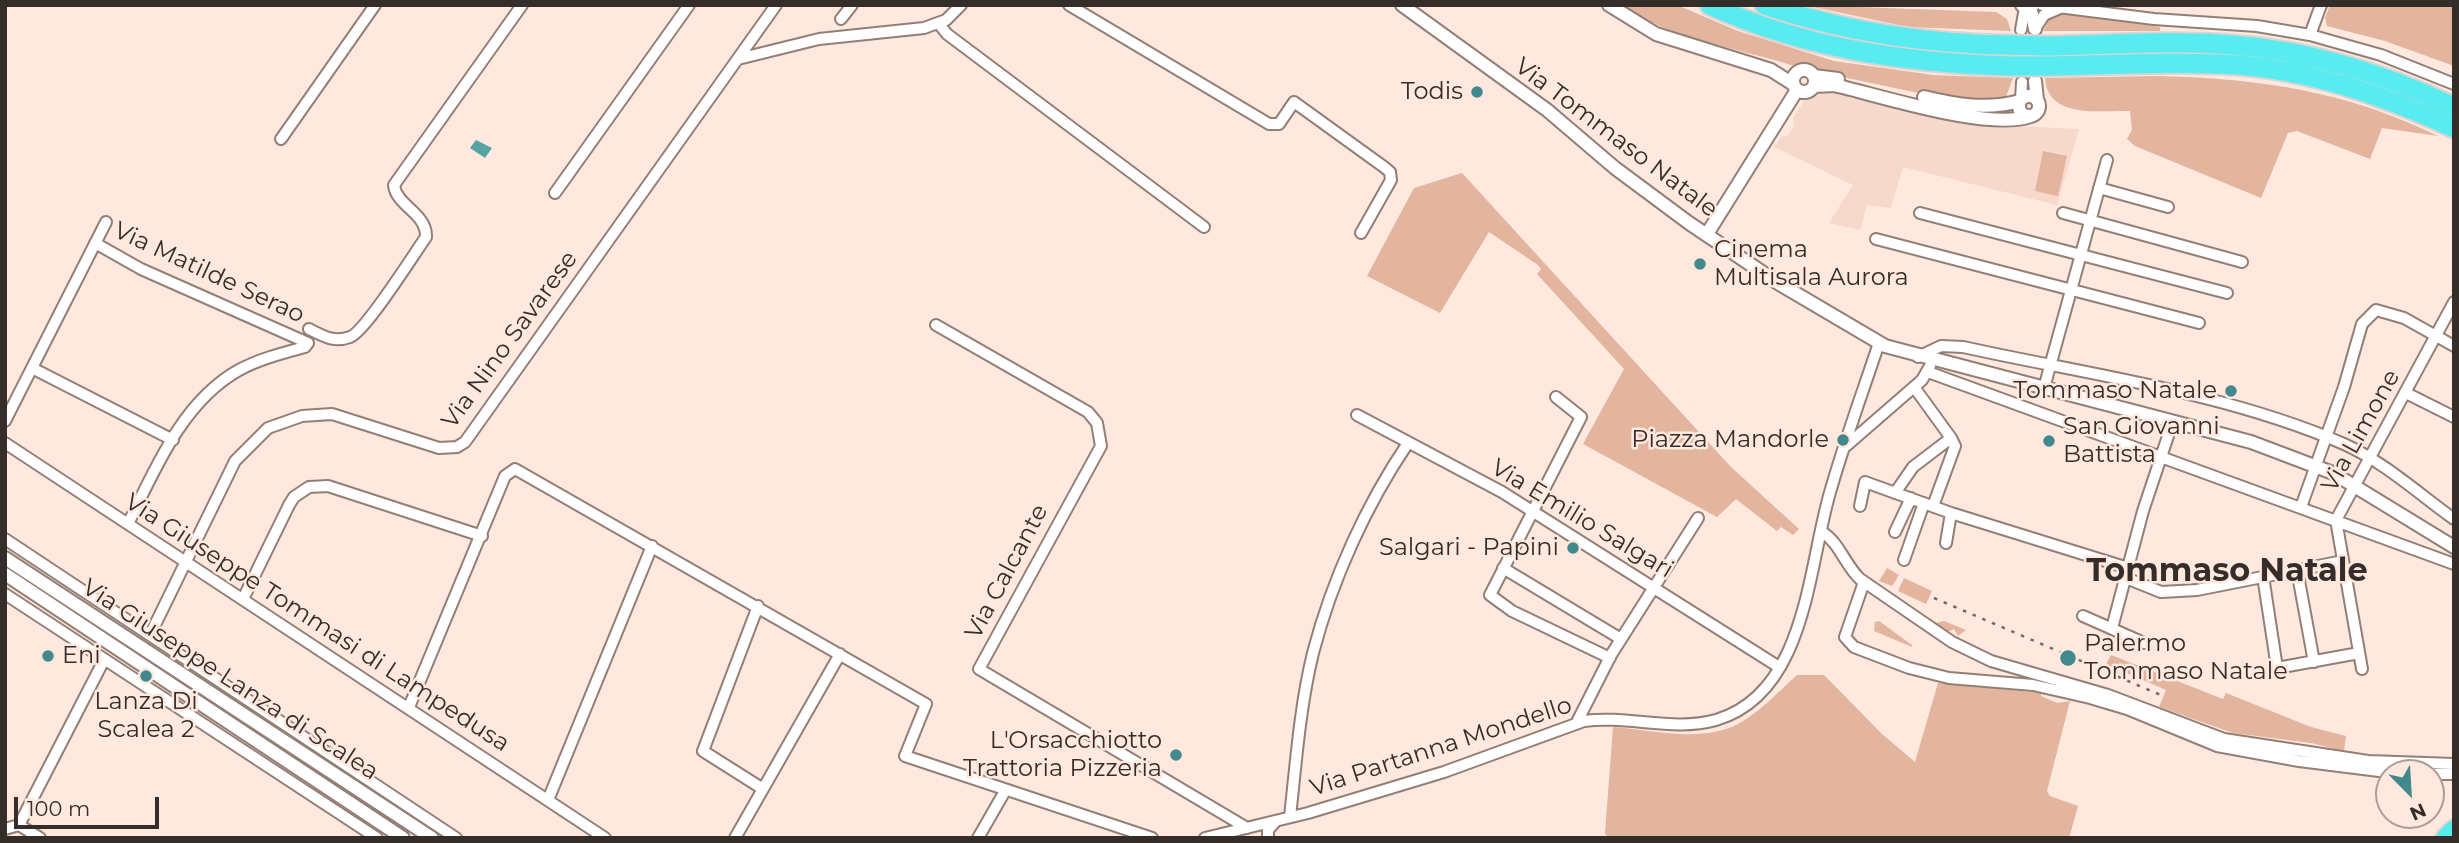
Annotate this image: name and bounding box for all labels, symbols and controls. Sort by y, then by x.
street label: Via Tommaso Natale [1509,52,1723,224]
place label: Todis [1401,78,1463,106]
marker: Todis [1469,84,1485,100]
street label: Via Matilde Serao [109,216,309,330]
place label: Cinema Multisala Aurora [1714,236,1909,292]
street label: Via Nino Savarese [436,246,584,434]
marker: Cinema Multisala Aurora [1692,256,1708,272]
street label: Via Limone [2316,365,2406,497]
place label: Tommaso Natale [2013,377,2217,405]
marker: Tommaso Natale [2223,383,2239,399]
place label: San Giovanni Battista [2063,413,2220,469]
place label: Piazza Mandorle [1631,426,1829,454]
marker: Piazza Mandorle [1835,432,1851,448]
marker: San Giovanni Battista [2041,433,2057,449]
street label: Via Emilio Salgari [1486,453,1678,585]
street label: Via Giuseppe Tommasi di Lampedusa [119,488,515,758]
street label: Via Calcante [959,500,1055,644]
place label: Salgari - Papini [1379,534,1559,562]
marker: Salgari - Papini [1565,540,1581,556]
district label: Tommaso Natale [2086,553,2368,591]
street label: Via Giuseppe Lanza di Scalea [77,573,383,787]
place label: Palermo Tommaso Natale [2084,630,2288,686]
place label: Eni [62,642,101,670]
marker: Eni [40,648,56,664]
marker: Palermo Tommaso Natale [2058,648,2078,668]
marker: Lanza Di Scalea 2 [138,668,154,684]
place label: Lanza Di Scalea 2 [94,688,198,744]
street label: Via Partanna Mondello [1306,691,1576,803]
place label: L'Orsacchiotto Trattoria Pizzeria [963,727,1162,783]
marker: L'Orsacchiotto Trattoria Pizzeria [1168,747,1184,763]
north arrow [2375,759,2445,829]
scale bar [18,784,163,828]
text: 100 m [27,796,90,821]
text: N [2406,798,2430,825]

